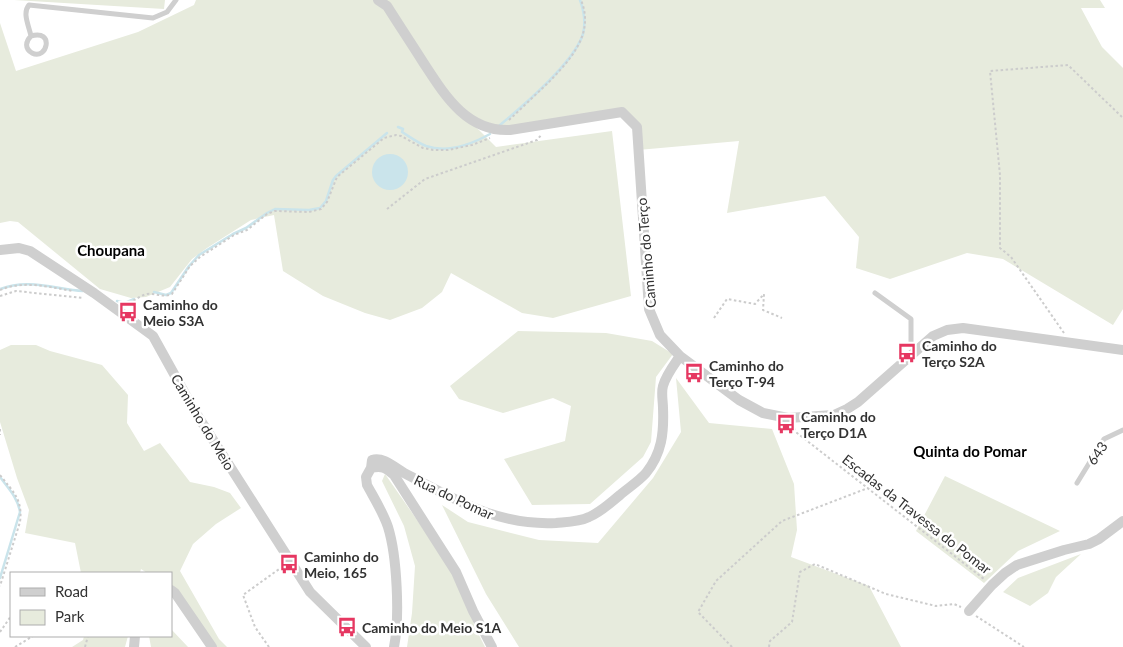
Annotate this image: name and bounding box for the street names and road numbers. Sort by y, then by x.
street label: Caminho do Terço [633,197,659,309]
street label: Caminho do Meio [168,371,238,473]
street label: 643 [1083,438,1111,468]
street label: Escadas da Travessa do Pomar [839,450,995,578]
street label: Rua do Pomar [412,471,496,523]

